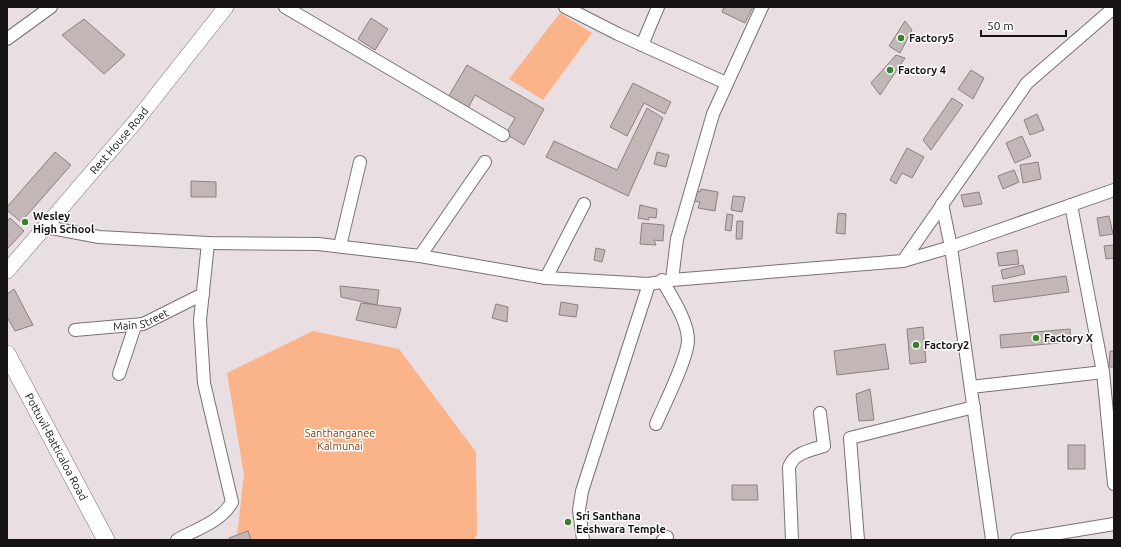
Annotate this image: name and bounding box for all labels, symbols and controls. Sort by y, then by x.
scale bar [981,12,1066,38]
text: 50 m [987,19,1014,32]
place label: Factory5 [909,32,954,44]
marker: Factory5 [896,33,906,43]
place label: Factory 4 [898,64,946,76]
marker: Factory 4 [885,65,895,75]
street label: Rest House Road [87,105,151,176]
place label: Wesley High School [33,210,95,235]
marker: Wesley High School [20,217,30,227]
street label: Main Street [113,306,171,333]
place label: Factory X [1044,332,1094,344]
marker: Factory X [1031,333,1041,343]
place label: Factory2 [924,339,969,351]
marker: Factory2 [911,340,921,350]
street label: Pottuvil-Batticaloa Road [23,391,90,502]
park label: Santhanganee Kalmunai [305,427,375,452]
place label: Sri Santhana Eeshwara Temple [576,510,666,535]
marker: Sri Santhana Eeshwara Temple [563,517,573,527]

